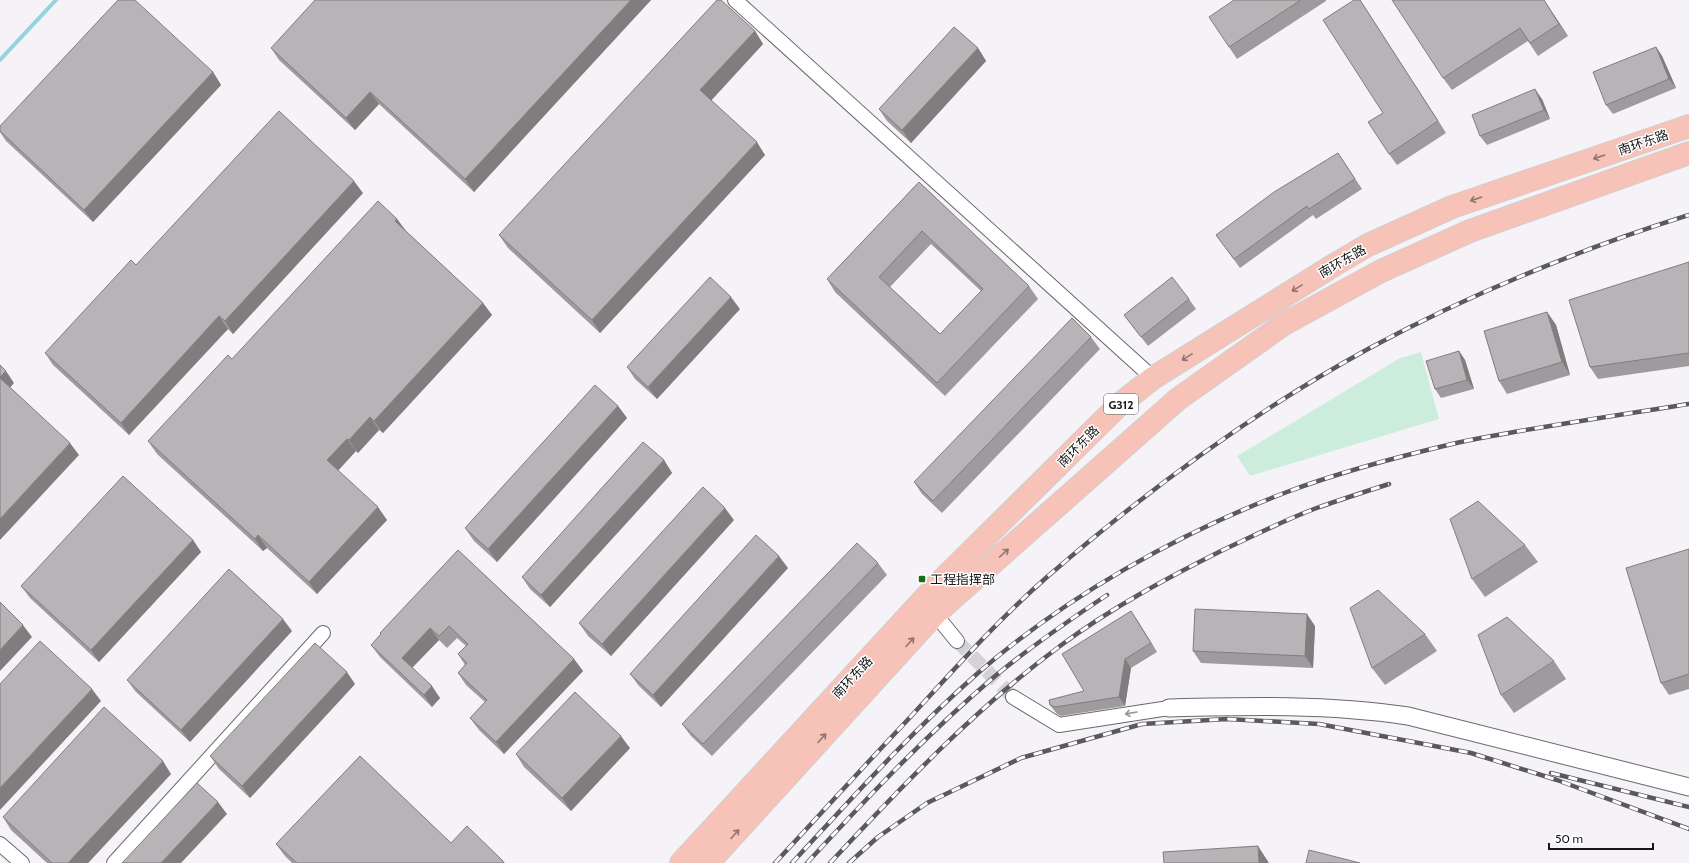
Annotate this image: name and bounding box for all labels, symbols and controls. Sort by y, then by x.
street label: 南环东路 [1616,126,1670,158]
one-way arrow [1593,154,1606,161]
one-way arrow [1470,196,1483,203]
street label: 南环东路 [1315,241,1369,281]
one-way arrow [1291,284,1303,292]
one-way arrow [1181,353,1193,361]
road number: G312 [1104,394,1138,414]
street label: 南环东路 [1054,422,1102,470]
one-way arrow [999,549,1009,558]
place label: 工程指挥部 [930,571,995,587]
marker: 工程指挥部 [917,574,927,584]
one-way arrow [905,637,915,647]
street label: 南环东路 [828,653,876,701]
one-way arrow [1125,709,1138,717]
one-way arrow [818,733,827,743]
scale bar [1549,825,1653,851]
one-way arrow [730,829,739,839]
text: 50 m [1555,831,1583,846]

